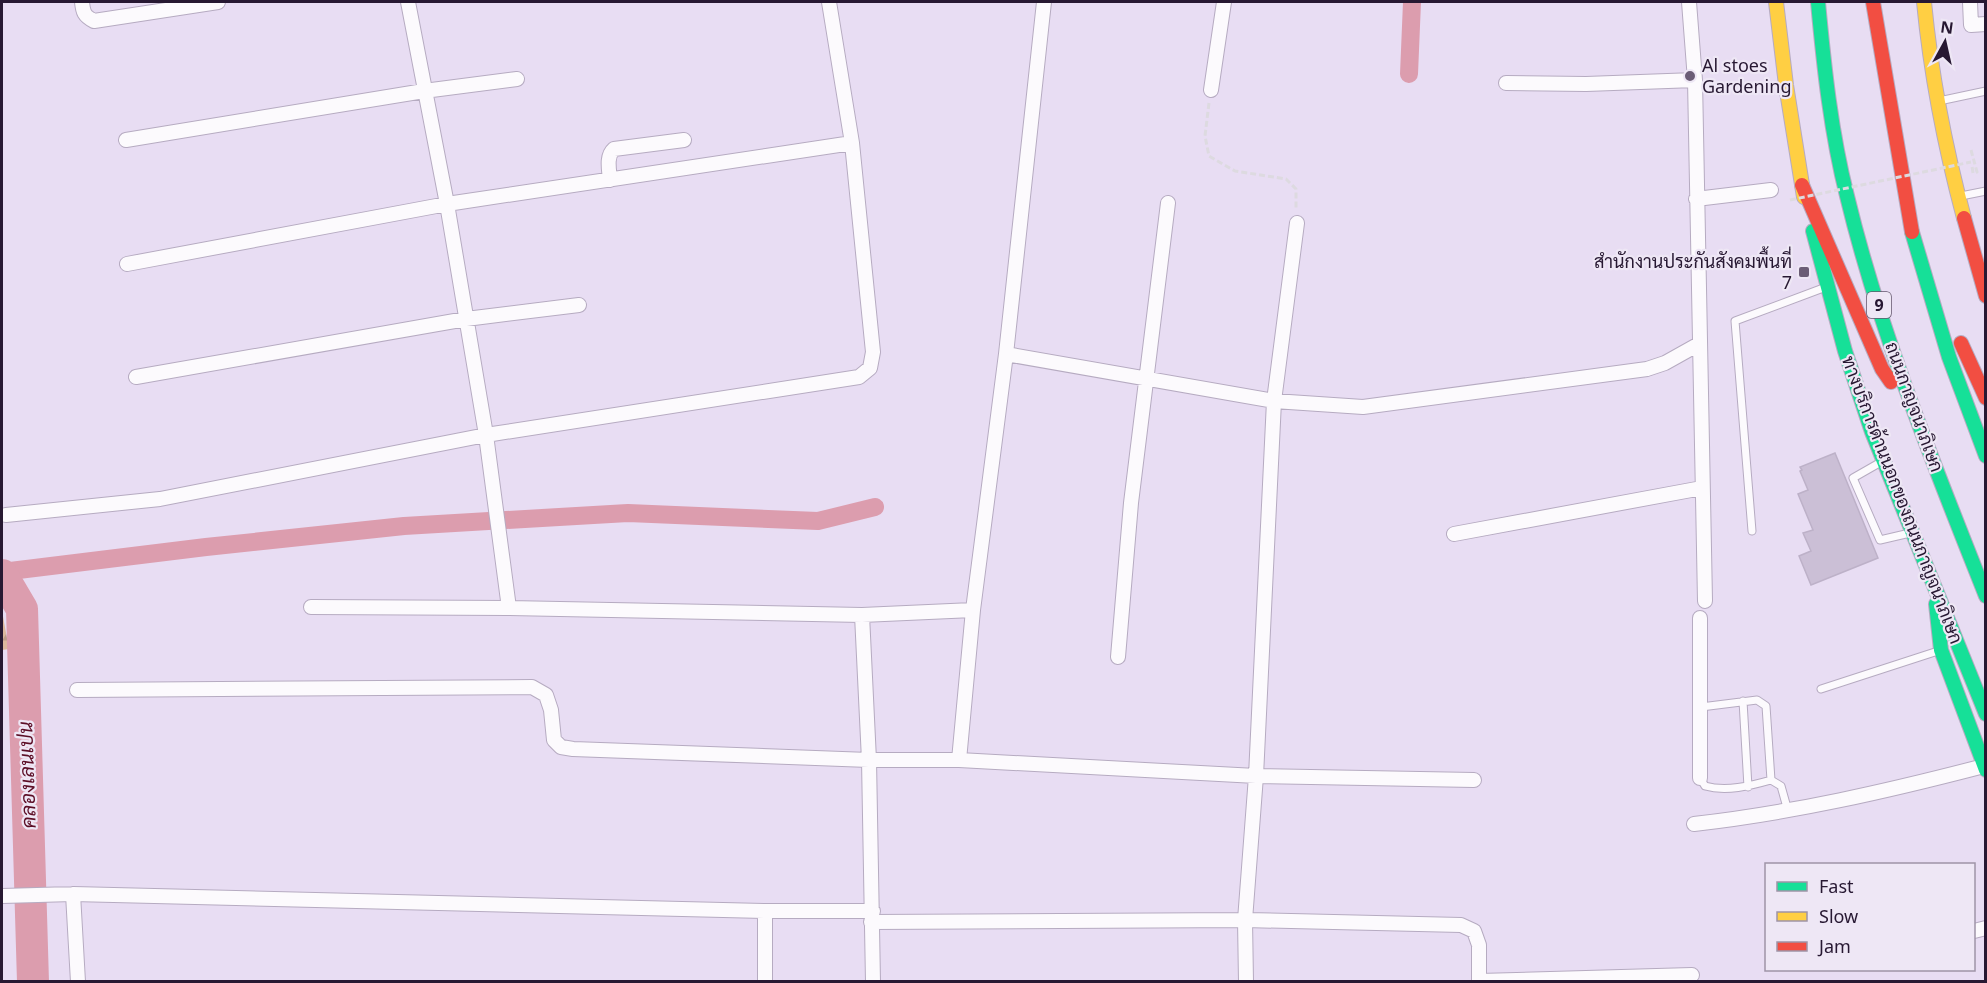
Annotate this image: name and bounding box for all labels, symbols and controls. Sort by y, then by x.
north arrow [1915,12,1975,72]
text: N [1939,15,1955,39]
place label: Al stoes Gardening [1702,53,1791,98]
marker: Al stoes Gardening [1683,69,1697,83]
place label: สำนักงานประกันสังคมพื้นที่ 7 [1594,246,1792,294]
marker: สำนักงานประกันสังคมพื้นที่ 7 [1797,265,1811,279]
road number: 9 [1867,292,1891,318]
street label: ถนนกาญจนาภิเษก [1880,338,1950,475]
street label: ทางบริการด้านนอกของถนนกาญจนาภิเษก [1837,352,1969,647]
water label: คลองเลนเปน [11,721,42,829]
legend [1765,863,1975,971]
text: Fast [1819,874,1854,898]
text: Slow [1819,904,1858,928]
text: Jam [1817,934,1851,958]

